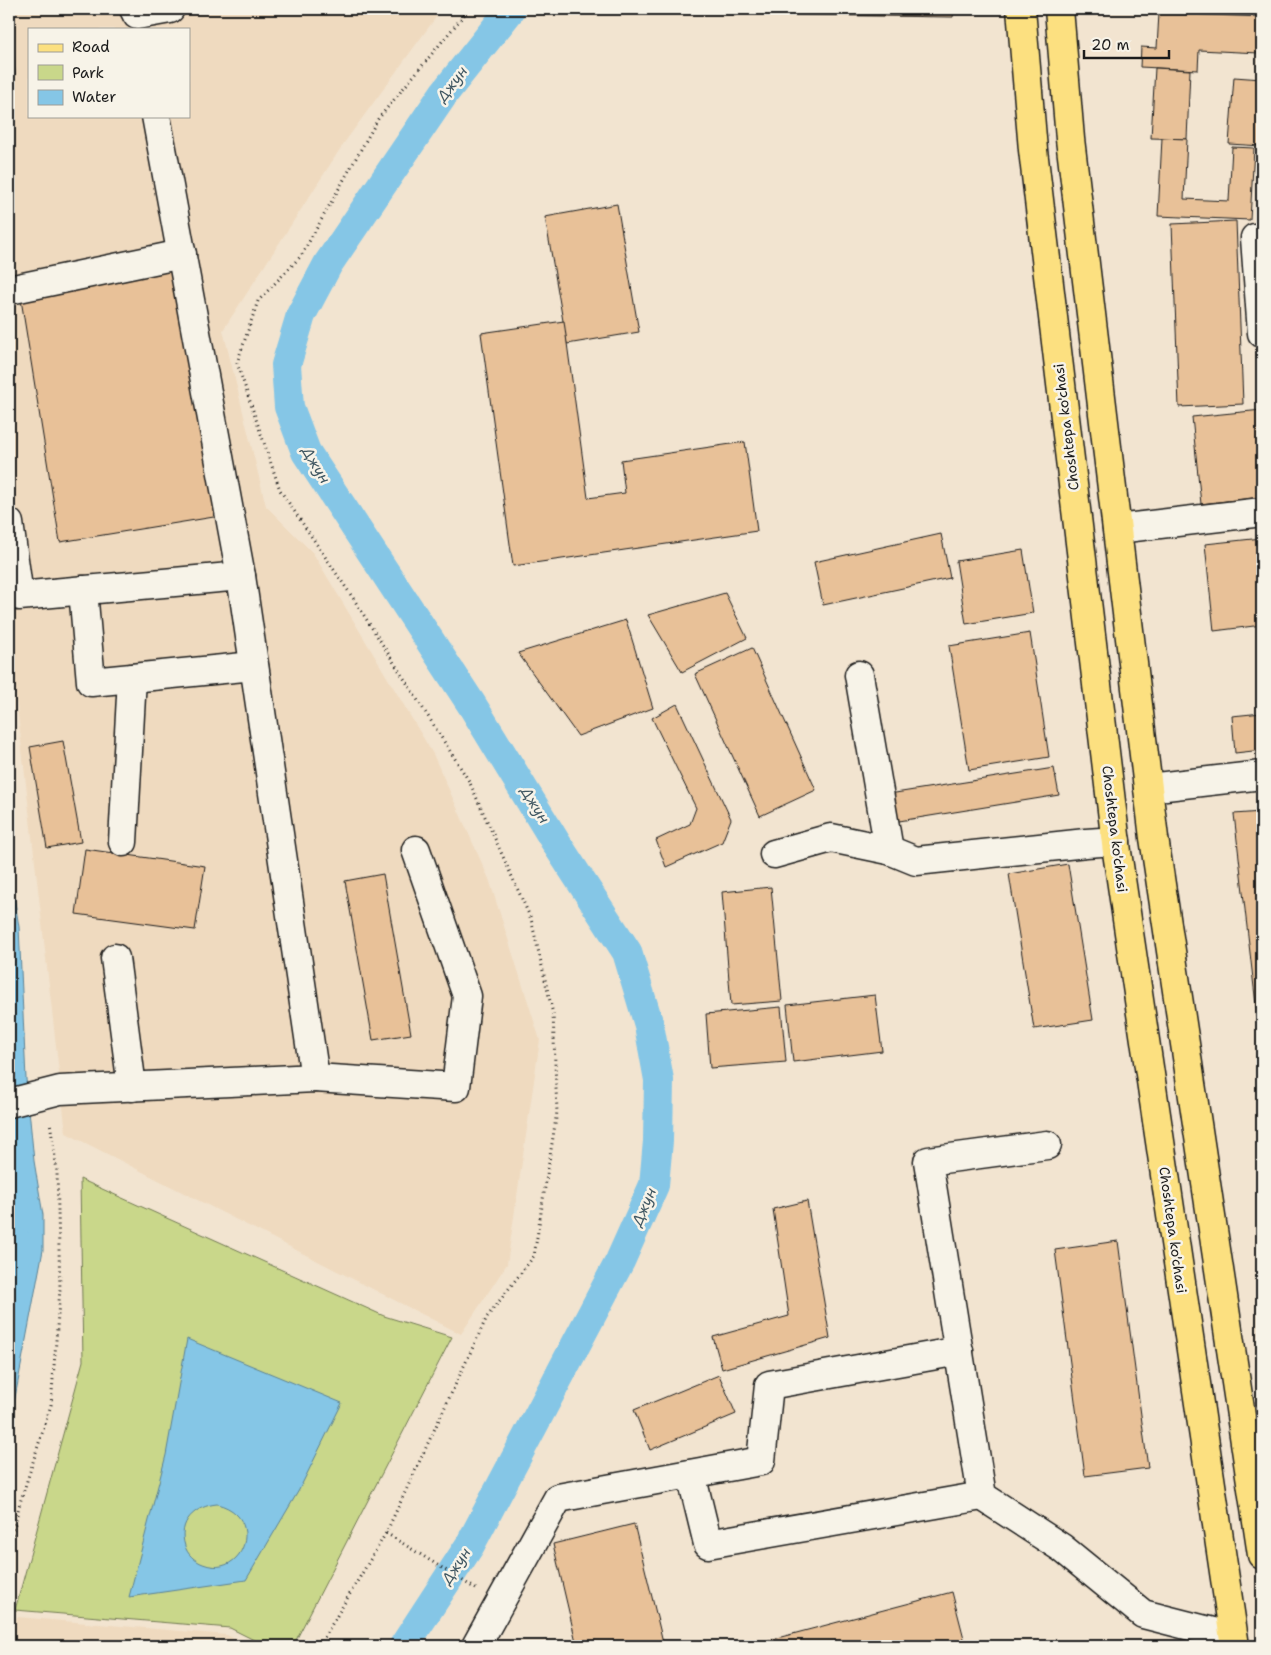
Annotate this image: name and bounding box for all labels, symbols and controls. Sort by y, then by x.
legend [28,28,190,118]
scale bar [1084,28,1168,60]
text: 20 m [1091,35,1130,55]
text: Road [72,37,110,57]
water label: Джун [431,62,472,107]
text: Park [72,63,104,83]
text: Water [72,87,116,107]
street label: Choshtepa ko'chasi [1049,363,1083,491]
water label: Джун [297,442,335,487]
street label: Choshtepa ko'chasi [1098,765,1132,893]
water label: Джун [515,782,554,827]
street label: Choshtepa ko'chasi [1155,1166,1191,1294]
water label: Джун [627,1185,661,1230]
water label: Джун [436,1544,475,1589]

